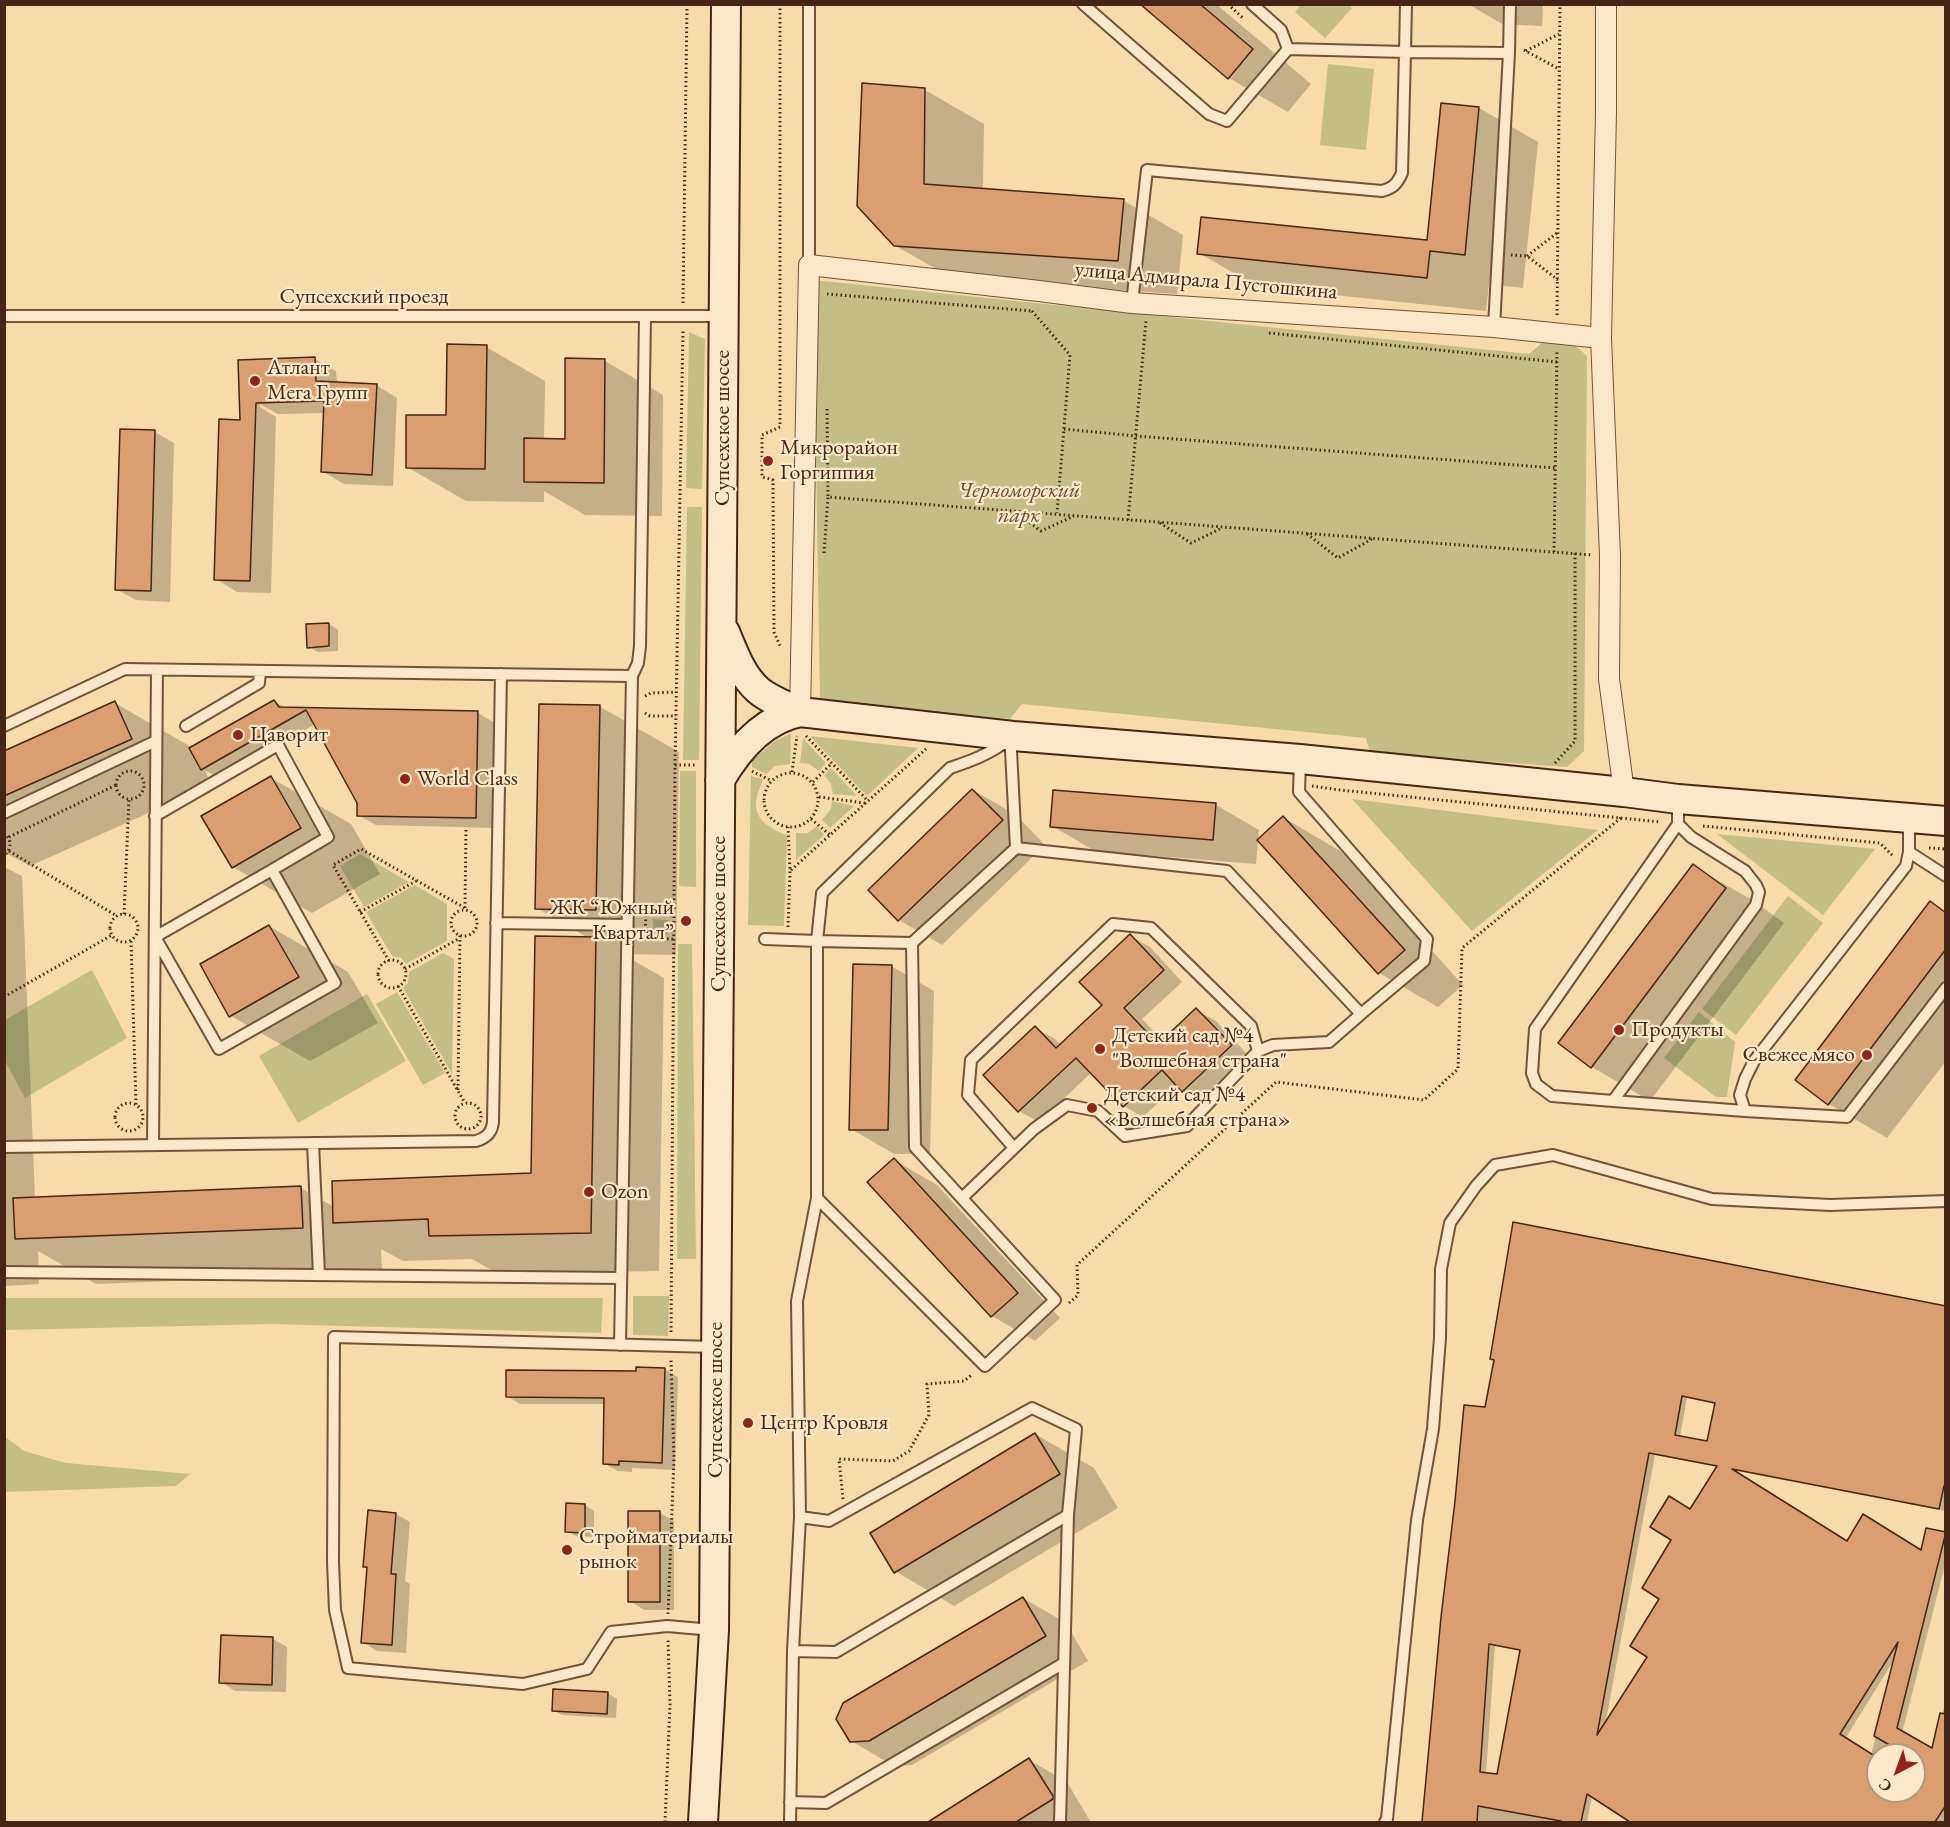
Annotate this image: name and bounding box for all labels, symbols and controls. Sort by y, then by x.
street label: улица Адмирала Пустошкина [1074,256,1338,306]
street label: Супсехский проезд [280,284,448,310]
street label: Супсехское шоссе [710,350,736,506]
place label: Атлант Мега Групп [267,355,368,406]
marker: Атлант Мега Групп [248,374,262,388]
place label: Микрорайон Горгиппия [780,435,898,487]
marker: Микрорайон Горгиппия [761,454,775,468]
park label: Черноморский парк [958,478,1080,530]
place label: Цаворит [250,722,328,748]
marker: Цаворит [231,728,245,742]
place label: World Class [417,766,518,792]
marker: World Class [398,772,412,786]
street label: Супсехское шоссе [706,836,732,992]
place label: ЖК “Южный Квартал” [550,895,674,946]
marker: ЖК “Южный Квартал” [679,914,693,928]
place label: Продукты [1631,1017,1724,1043]
place label: Детский сад №4 "Волшебная страна" [1112,1023,1287,1074]
marker: Продукты [1612,1023,1626,1037]
marker: Детский сад №4 "Волшебная страна" [1093,1042,1107,1056]
place label: Свежее мясо [1742,1042,1855,1068]
marker: Свежее мясо [1860,1048,1874,1062]
place label: Детский сад №4 «Волшебная страна» [1104,1082,1291,1134]
marker: Детский сад №4 «Волшебная страна» [1085,1101,1099,1115]
place label: Ozon [601,1179,649,1205]
marker: Ozon [582,1185,596,1199]
street label: Супсехское шоссе [703,1322,729,1478]
place label: Центр Кровля [760,1410,888,1436]
marker: Центр Кровля [741,1416,755,1430]
place label: Стройматериалы рынок [579,1524,734,1576]
marker: Стройматериалы рынок [560,1543,574,1557]
north arrow [1866,1743,1926,1803]
text: С [1874,1774,1896,1797]

